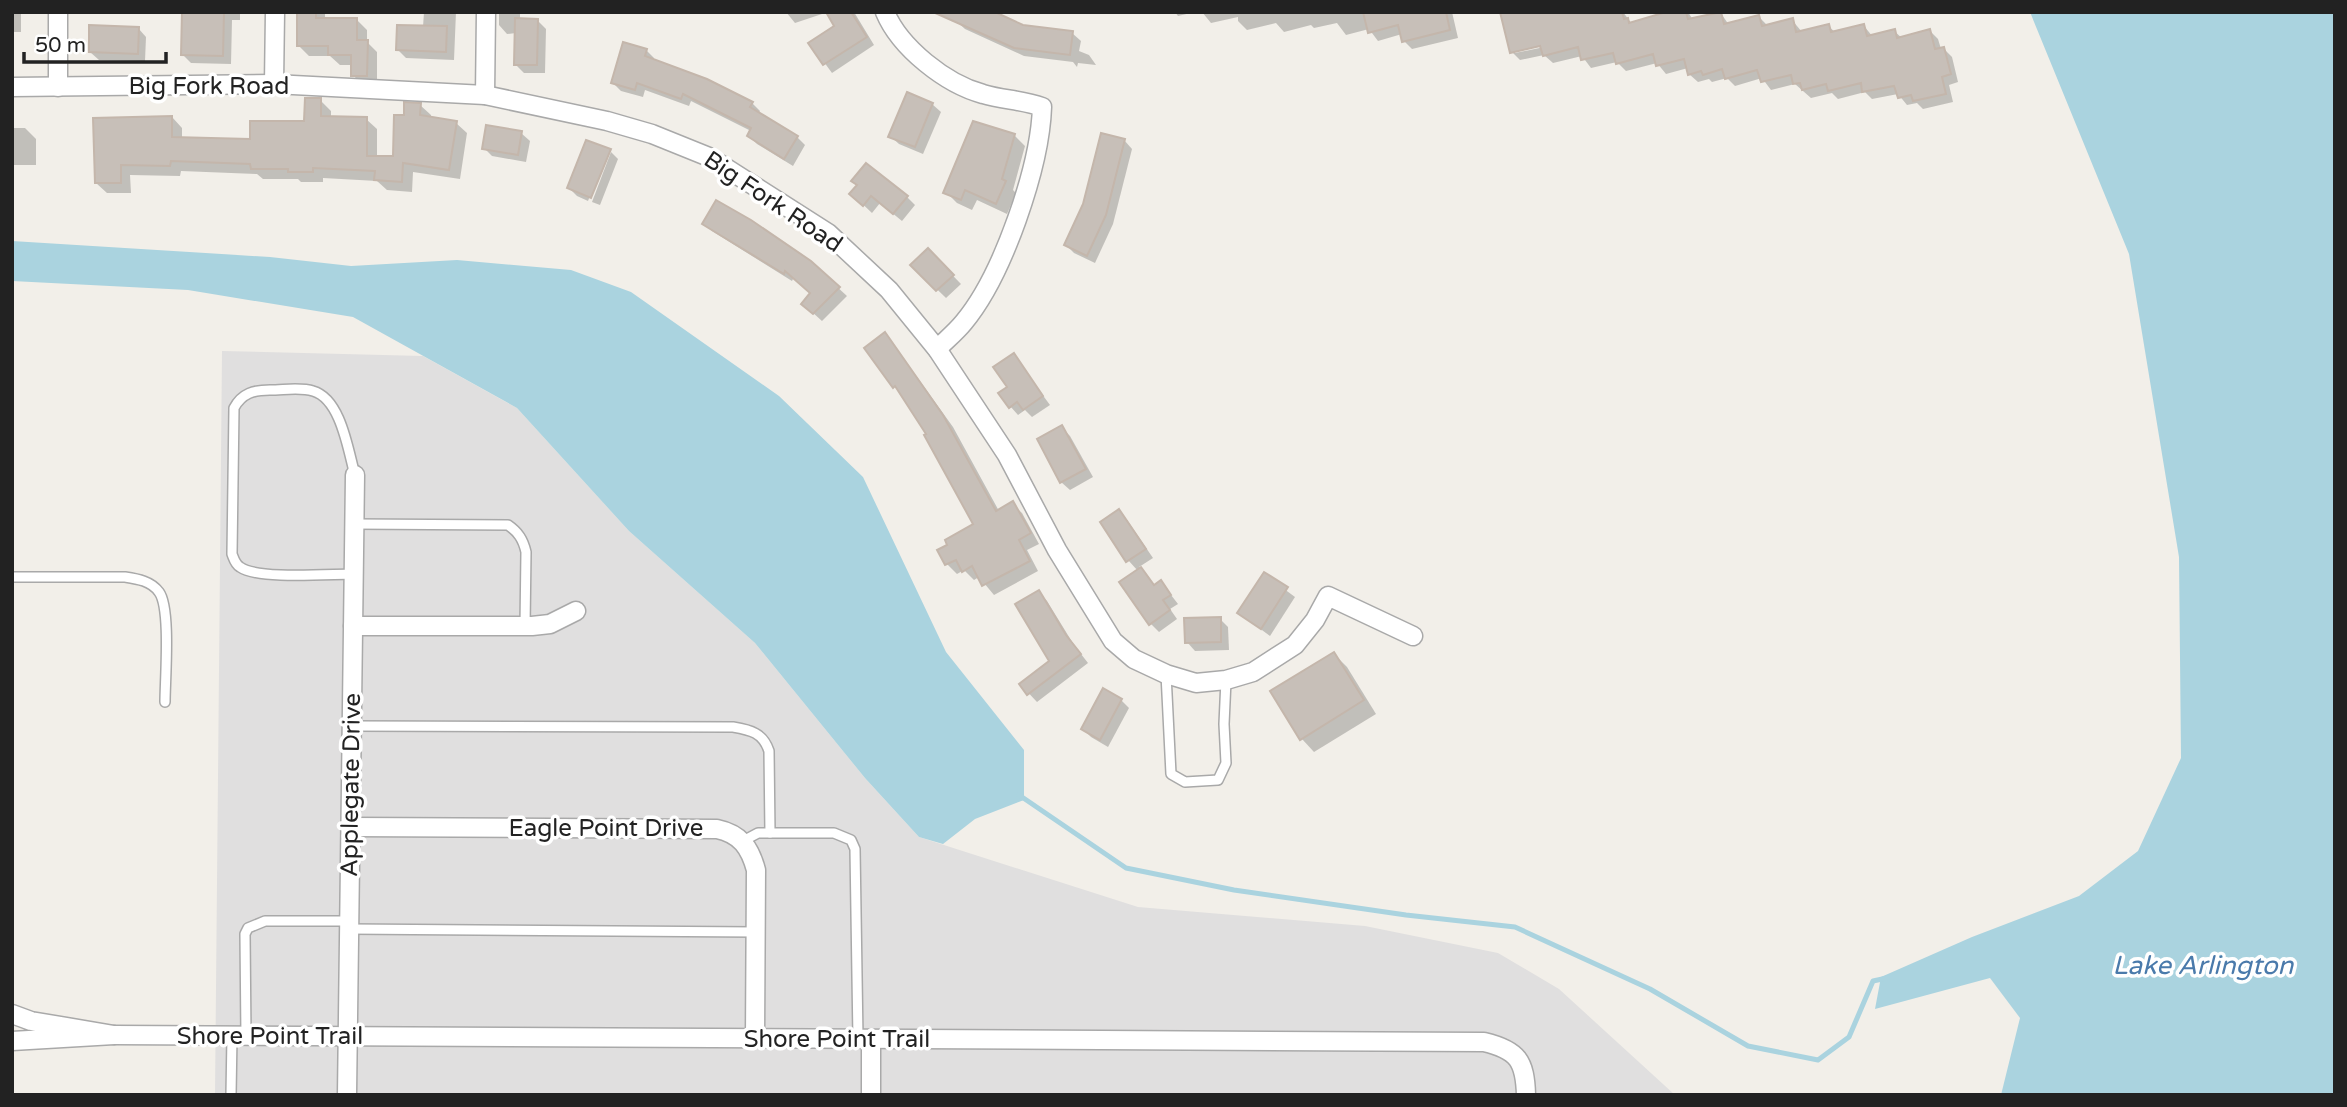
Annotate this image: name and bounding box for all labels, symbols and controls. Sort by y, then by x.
scale bar [24,21,166,65]
text: 50 m [35,33,86,58]
street label: Big Fork Road [129,72,289,101]
street label: Big Fork Road [698,145,848,259]
street label: Applegate Drive [335,693,367,877]
street label: Eagle Point Drive [509,814,703,843]
water label: Lake Arlington [2113,950,2295,981]
street label: Shore Point Trail [177,1022,363,1051]
street label: Shore Point Trail [744,1025,930,1054]

